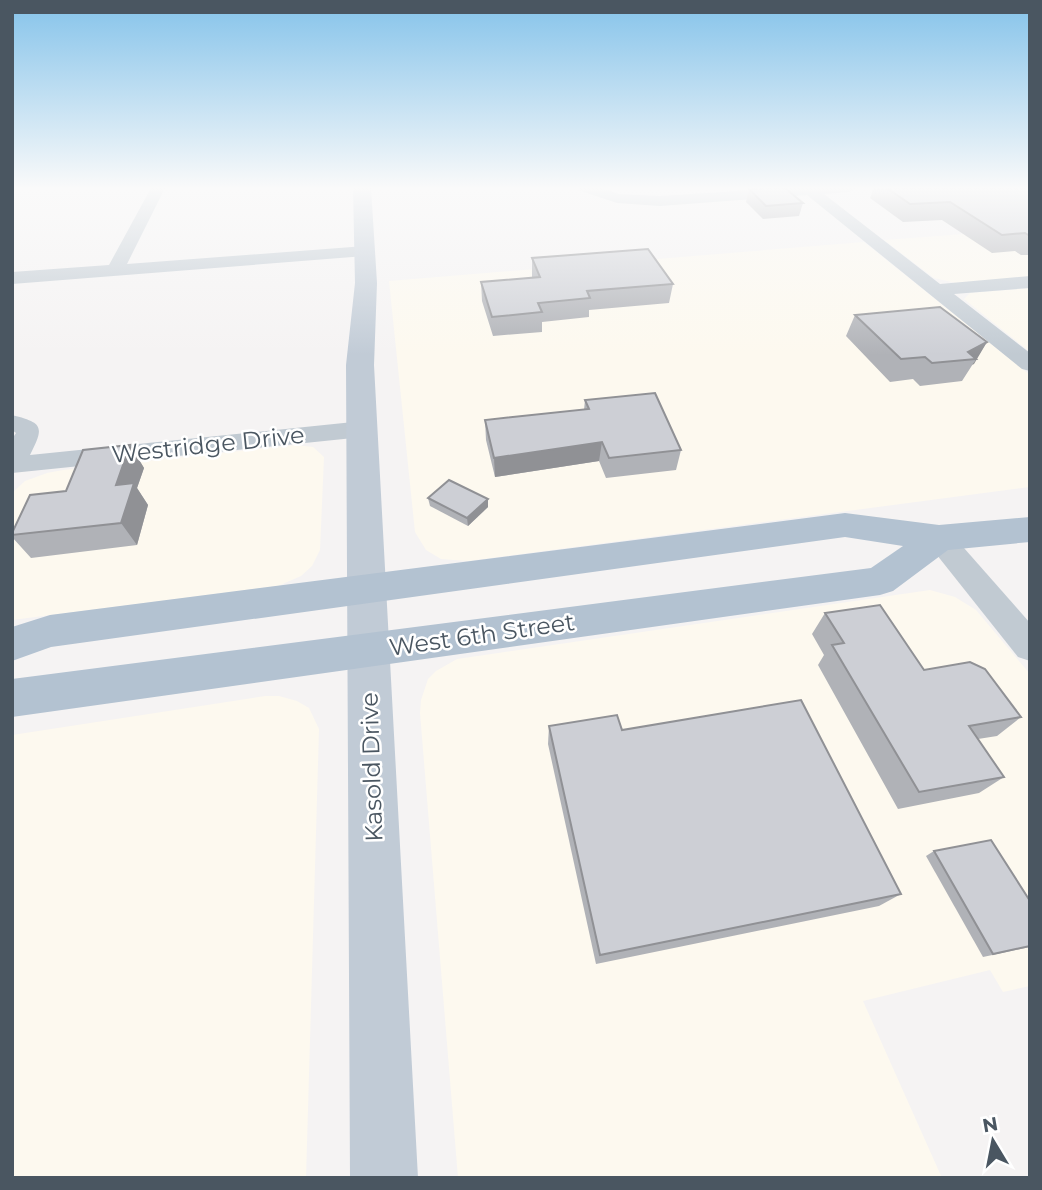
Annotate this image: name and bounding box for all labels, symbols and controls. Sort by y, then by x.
street label: Westridge Drive [110,420,306,469]
street label: West 6th Street [387,607,577,662]
street label: Kasold Drive [354,692,389,842]
north arrow [958,1106,1028,1176]
text: N [981,1112,1000,1137]

